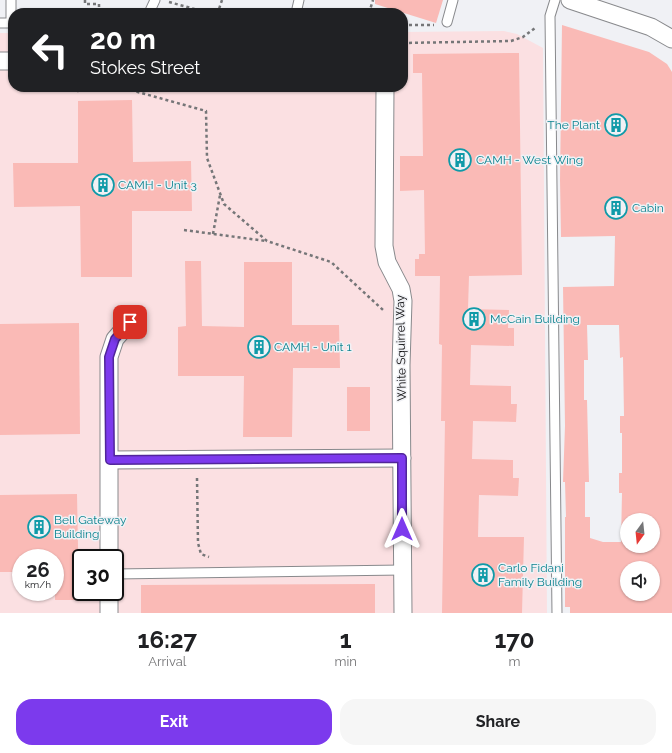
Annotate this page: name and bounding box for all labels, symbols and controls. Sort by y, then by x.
text: 20 m [90,23,156,56]
icon: left [24,24,76,76]
text: Stokes Street [90,57,200,78]
building icon: The Plant [603,112,629,138]
place label: The Plant [547,118,600,132]
building icon: CAMH - West Wing [447,147,473,173]
place label: CAMH - West Wing [476,153,583,167]
building icon: CAMH - Unit 3 [90,172,116,198]
place label: CAMH - Unit 3 [118,178,197,192]
building icon: Cabin [603,195,629,221]
place label: Cabin [632,201,664,215]
street label: White Squirrel Way [393,294,409,401]
pin [113,305,147,339]
building icon: McCain Building [461,306,487,332]
icon: arrive [119,311,141,333]
place label: McCain Building [490,312,580,326]
building icon: CAMH - Unit 1 [246,334,272,360]
place label: CAMH - Unit 1 [274,340,352,354]
position arrow [381,508,423,550]
place label: Bell Gateway Building [54,513,127,541]
north arrow [620,513,660,553]
map controls [620,513,660,601]
building icon: Bell Gateway Building [26,514,52,540]
speed limit sign: 30 [72,549,124,601]
text: 26 [26,558,50,582]
place label: Carlo Fidani Family Building [498,561,582,589]
button: sound [620,561,660,601]
building icon: Carlo Fidani Family Building [470,562,496,588]
text: km/h [25,579,51,590]
text: 16:27 [138,625,197,654]
text: 1 [340,625,352,654]
text: 170 [494,625,534,654]
text: Arrival [148,654,186,669]
text: min [334,654,357,669]
text: m [508,654,520,669]
button: Exit [16,699,332,745]
button: Share [340,699,656,745]

